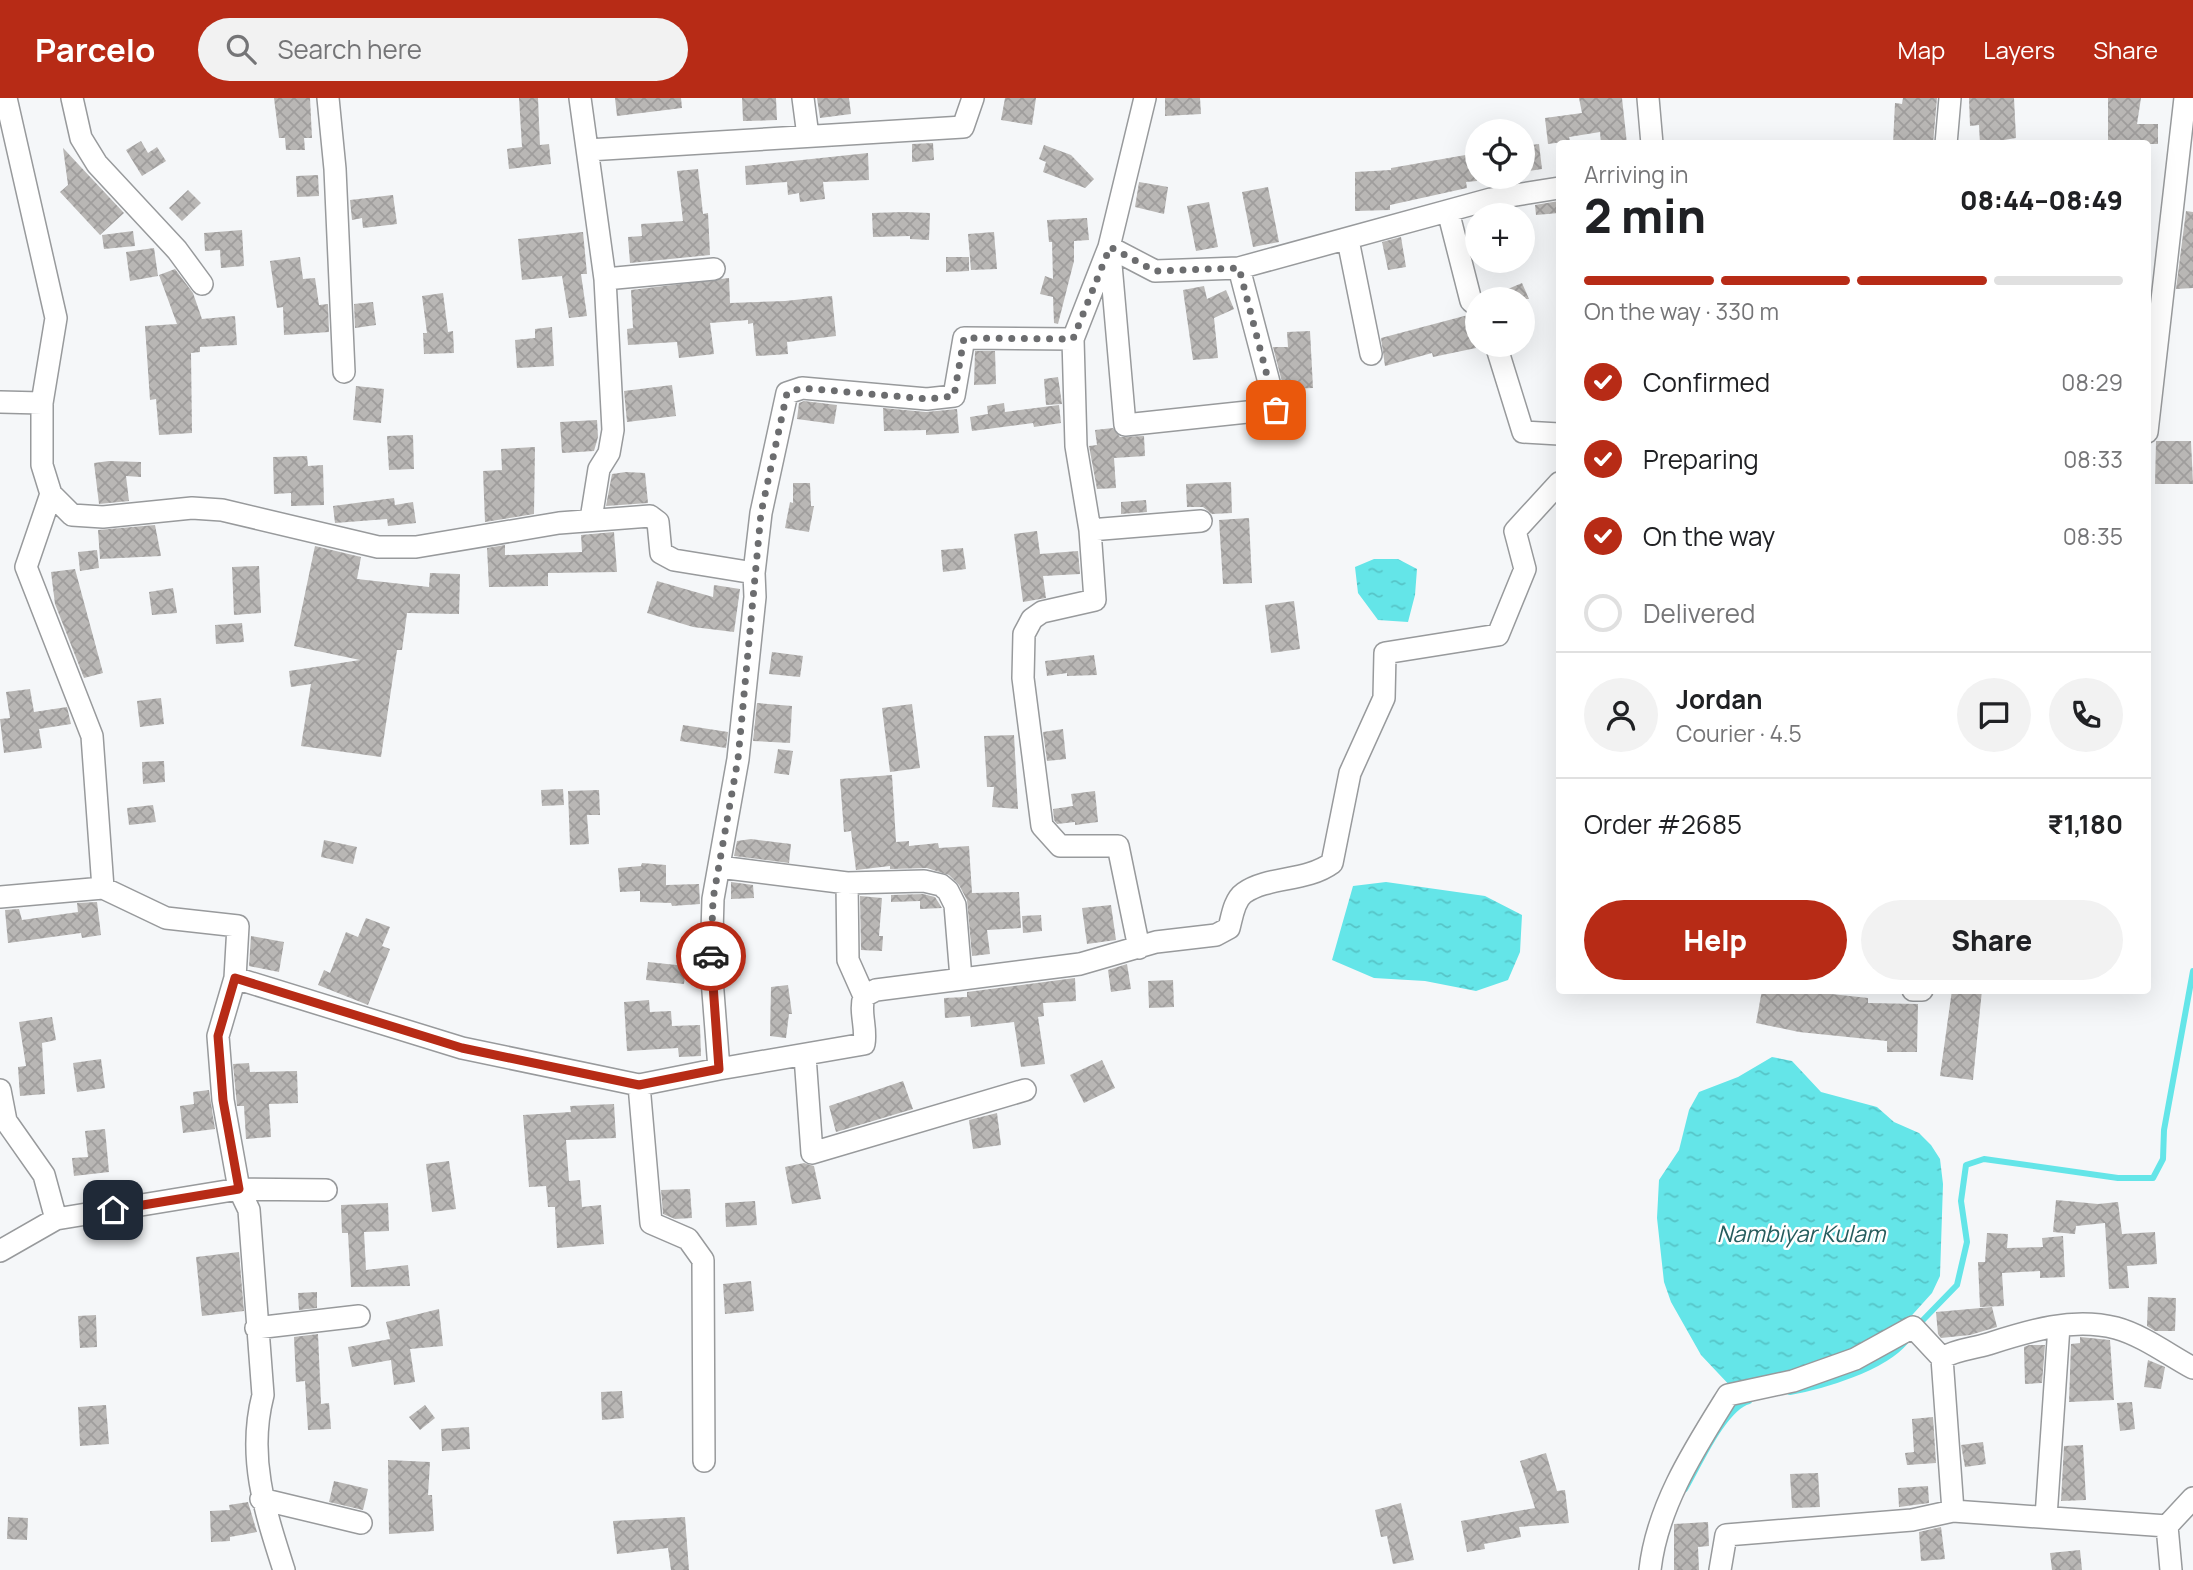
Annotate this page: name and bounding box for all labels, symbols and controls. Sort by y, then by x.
search box [198,18,688,81]
text: Parcelo [35,27,156,72]
icon: search [222,30,260,68]
text: Search here [278,31,422,67]
text: Map [1898,33,1945,66]
text: Layers [1983,33,2055,66]
text: Share [2093,33,2158,66]
map controls [1465,119,1535,357]
button: locate [1465,119,1535,189]
text: Arriving in [1584,158,1689,190]
text: 08:44–08:49 [1960,182,2123,218]
text: 2 min [1584,184,1706,247]
button: + [1465,203,1535,273]
button: − [1465,287,1535,357]
text: On the way · 330 m [1584,295,1779,327]
icon: check [1584,363,1622,401]
text: Confirmed [1643,364,1770,400]
text: 08:29 [2061,366,2123,398]
pin [1246,380,1306,440]
icon: bag [1257,391,1295,429]
icon: check [1584,440,1622,478]
text: Preparing [1643,441,1759,477]
text: 08:33 [2063,443,2123,475]
icon: check [1584,517,1622,555]
text: On the way [1643,518,1775,554]
text: 08:35 [2063,520,2123,552]
text: Delivered [1643,595,1755,631]
button: person [1584,678,1658,752]
button: chat [1957,678,2031,752]
button: phone [2049,678,2123,752]
text: Jordan [1676,681,1762,717]
text: Courier · 4.5 [1676,717,1802,749]
text: Order #2685 [1584,806,1742,842]
text: ₹1,180 [2047,806,2123,842]
button: Help [1584,900,1847,980]
button: Share [1861,900,2123,980]
courier [676,921,746,991]
icon: car [692,937,730,975]
pin [83,1180,143,1240]
icon: home [94,1191,132,1229]
water label: Nambiyar Kulam [1717,1217,1887,1249]

